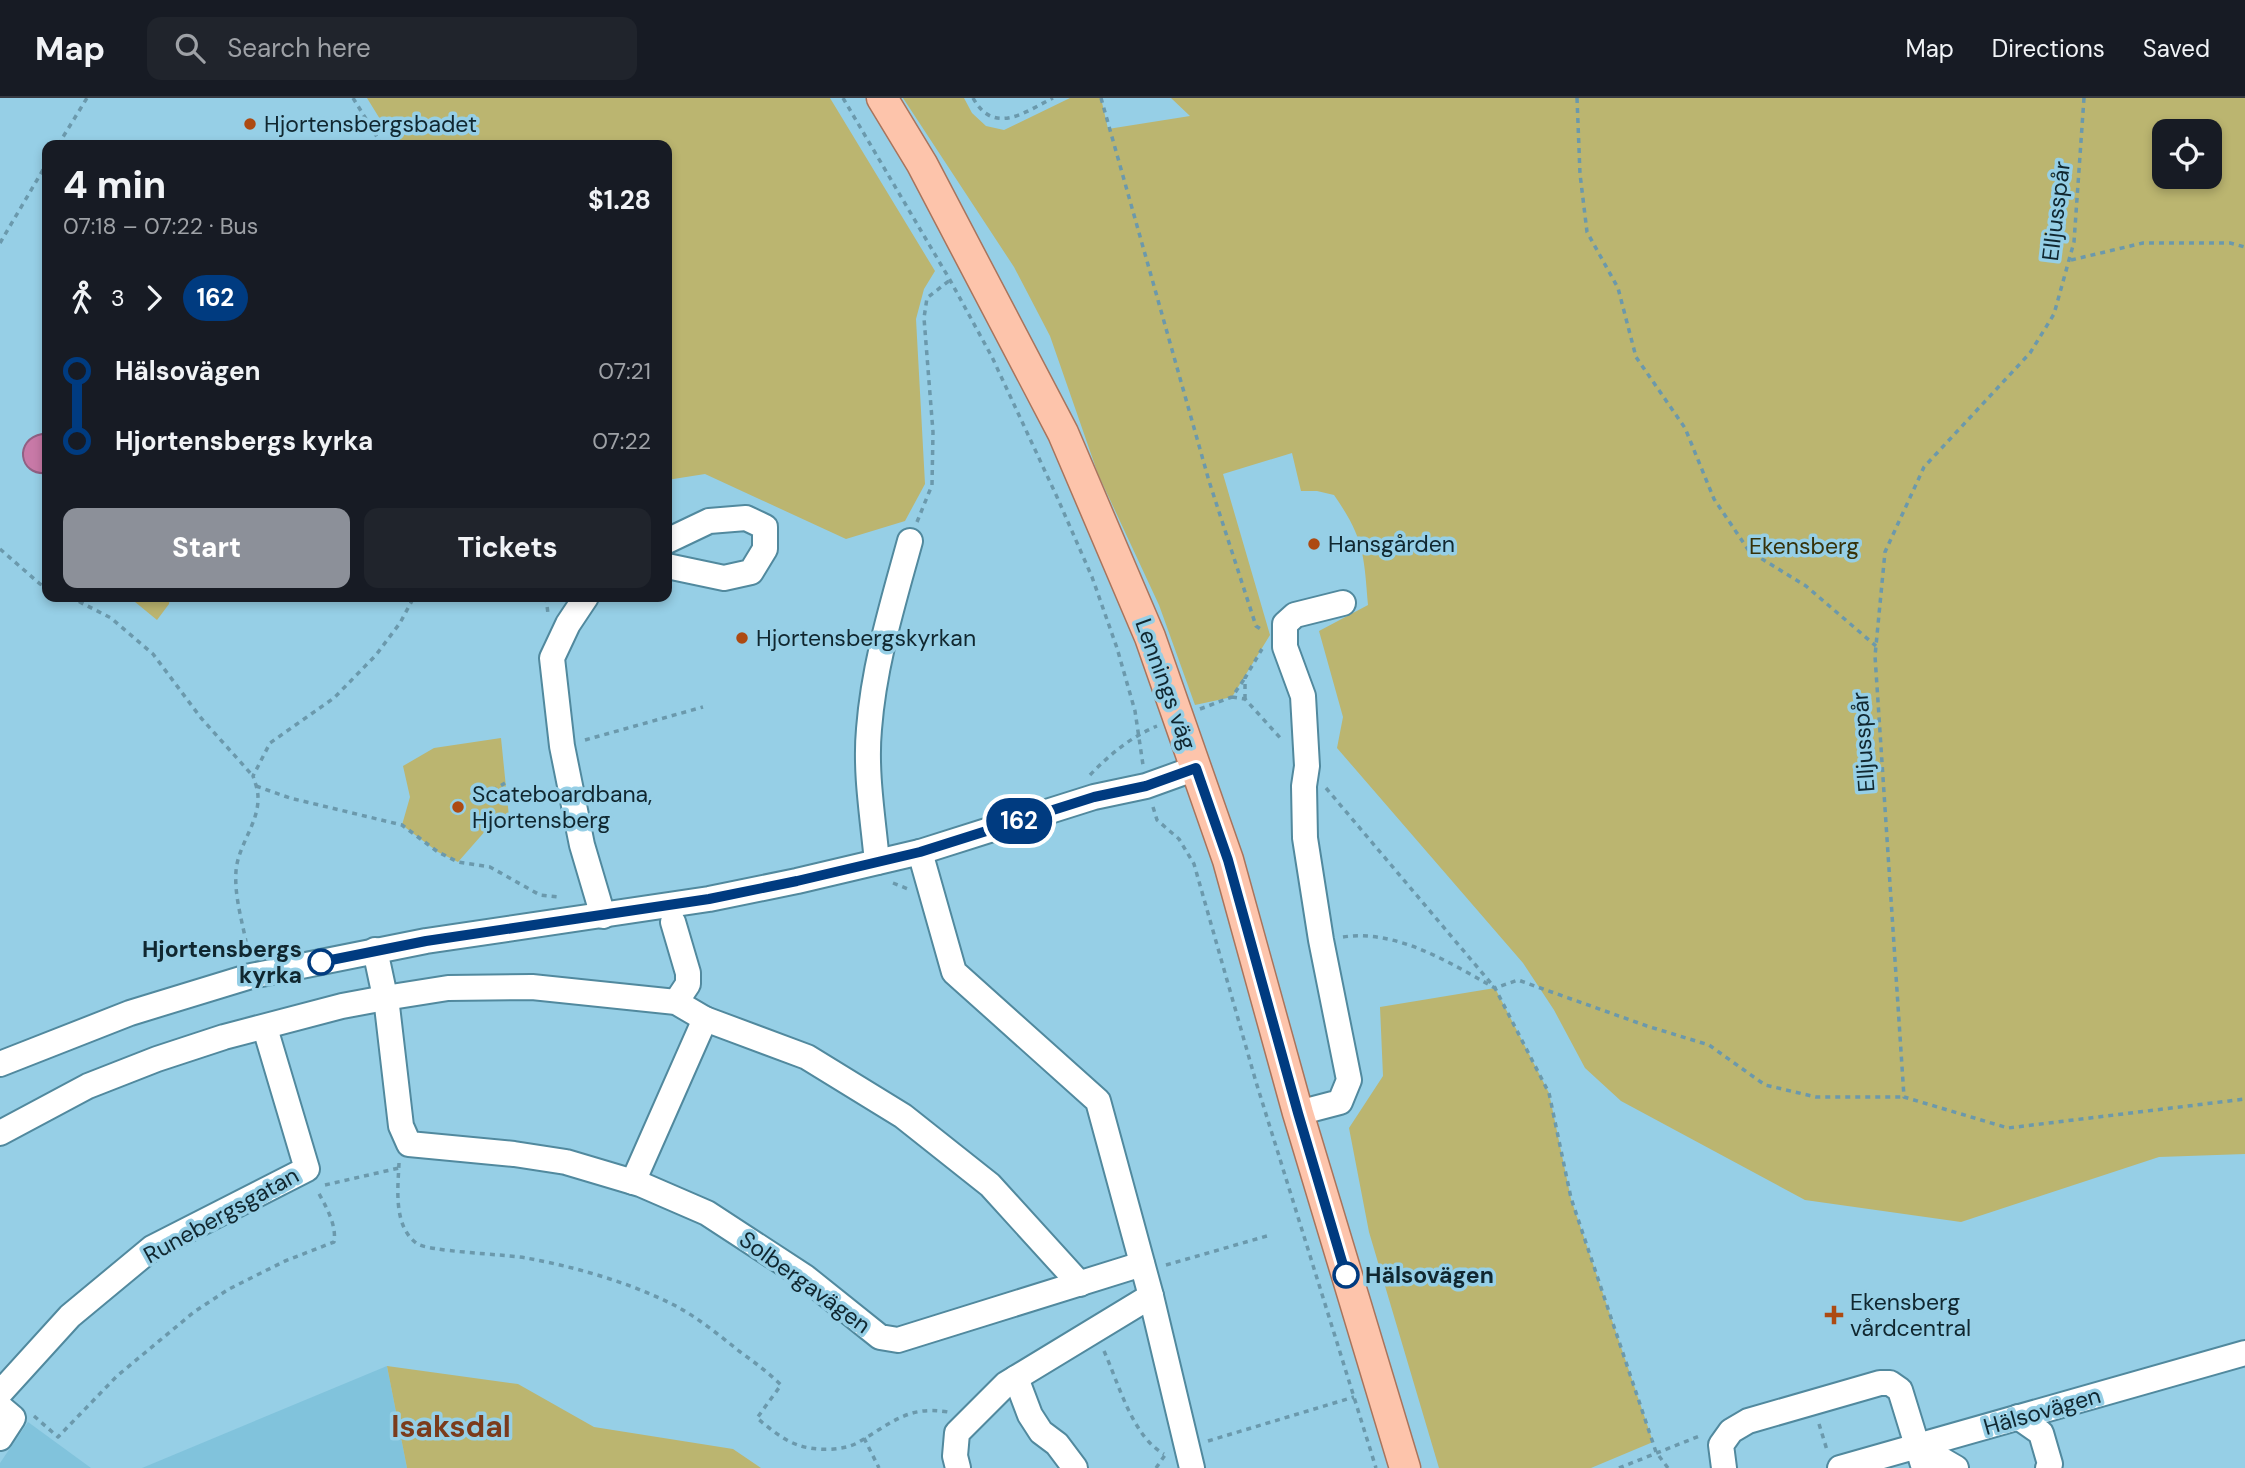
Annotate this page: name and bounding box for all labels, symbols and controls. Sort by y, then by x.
search box [147,17,637,80]
text: Map [35,27,105,70]
icon: search [171,29,209,67]
text: Search here [227,31,371,65]
text: Map [1906,33,1954,64]
text: Directions [1992,33,2105,64]
text: Saved [2143,33,2210,64]
place label: Hjortensbergsbadet [264,109,477,139]
marker: Hjortensbergsbadet [242,116,258,132]
map controls [2152,119,2222,189]
button: locate [2152,119,2222,189]
street label: Elljusspår [2035,159,2077,263]
text: 4 min [63,160,166,210]
text: $1.28 [588,183,651,217]
text: 07:18 – 07:22 · Bus [63,211,258,241]
icon: walk [63,279,101,317]
icon: forward [135,279,173,317]
text: 162 [197,282,234,313]
text: 3 [111,283,125,313]
text: Hälsovägen [115,354,261,388]
text: 07:21 [598,356,651,386]
text: Hjortensbergs kyrka [115,424,373,458]
text: 07:22 [592,426,651,456]
button: Start [63,508,350,588]
button: Tickets [364,508,651,588]
place label: Hansgården [1328,529,1455,559]
park label: Ekensberg [1749,531,1859,561]
marker: Hansgården [1306,536,1322,552]
street label: Lennings väg [1128,614,1204,754]
place label: Hjortensbergskyrkan [756,623,976,653]
marker: Hjortensbergskyrkan [734,630,750,646]
street label: Elljusspår [1845,691,1881,793]
place label: Scateboardbana, Hjortensberg [472,779,652,835]
line badge: 162 [979,798,1059,844]
marker: Scateboardbana, Hjortensberg [450,799,466,815]
text: 162 [1000,805,1038,836]
place label: Hjortensbergs kyrka [142,934,302,990]
marker: Hjortensbergs kyrka [308,949,334,975]
street label: Runebergsgatan [138,1160,304,1270]
street label: Solbergavägen [733,1224,877,1340]
place label: Hälsovägen [1365,1260,1494,1290]
marker: Hälsovägen [1333,1262,1359,1288]
place label: Ekensberg vårdcentral [1850,1287,1971,1343]
marker: Ekensberg vårdcentral [1824,1305,1844,1325]
street label: Hälsovägen [1980,1380,2104,1442]
district label: Isaksdal [391,1407,511,1446]

